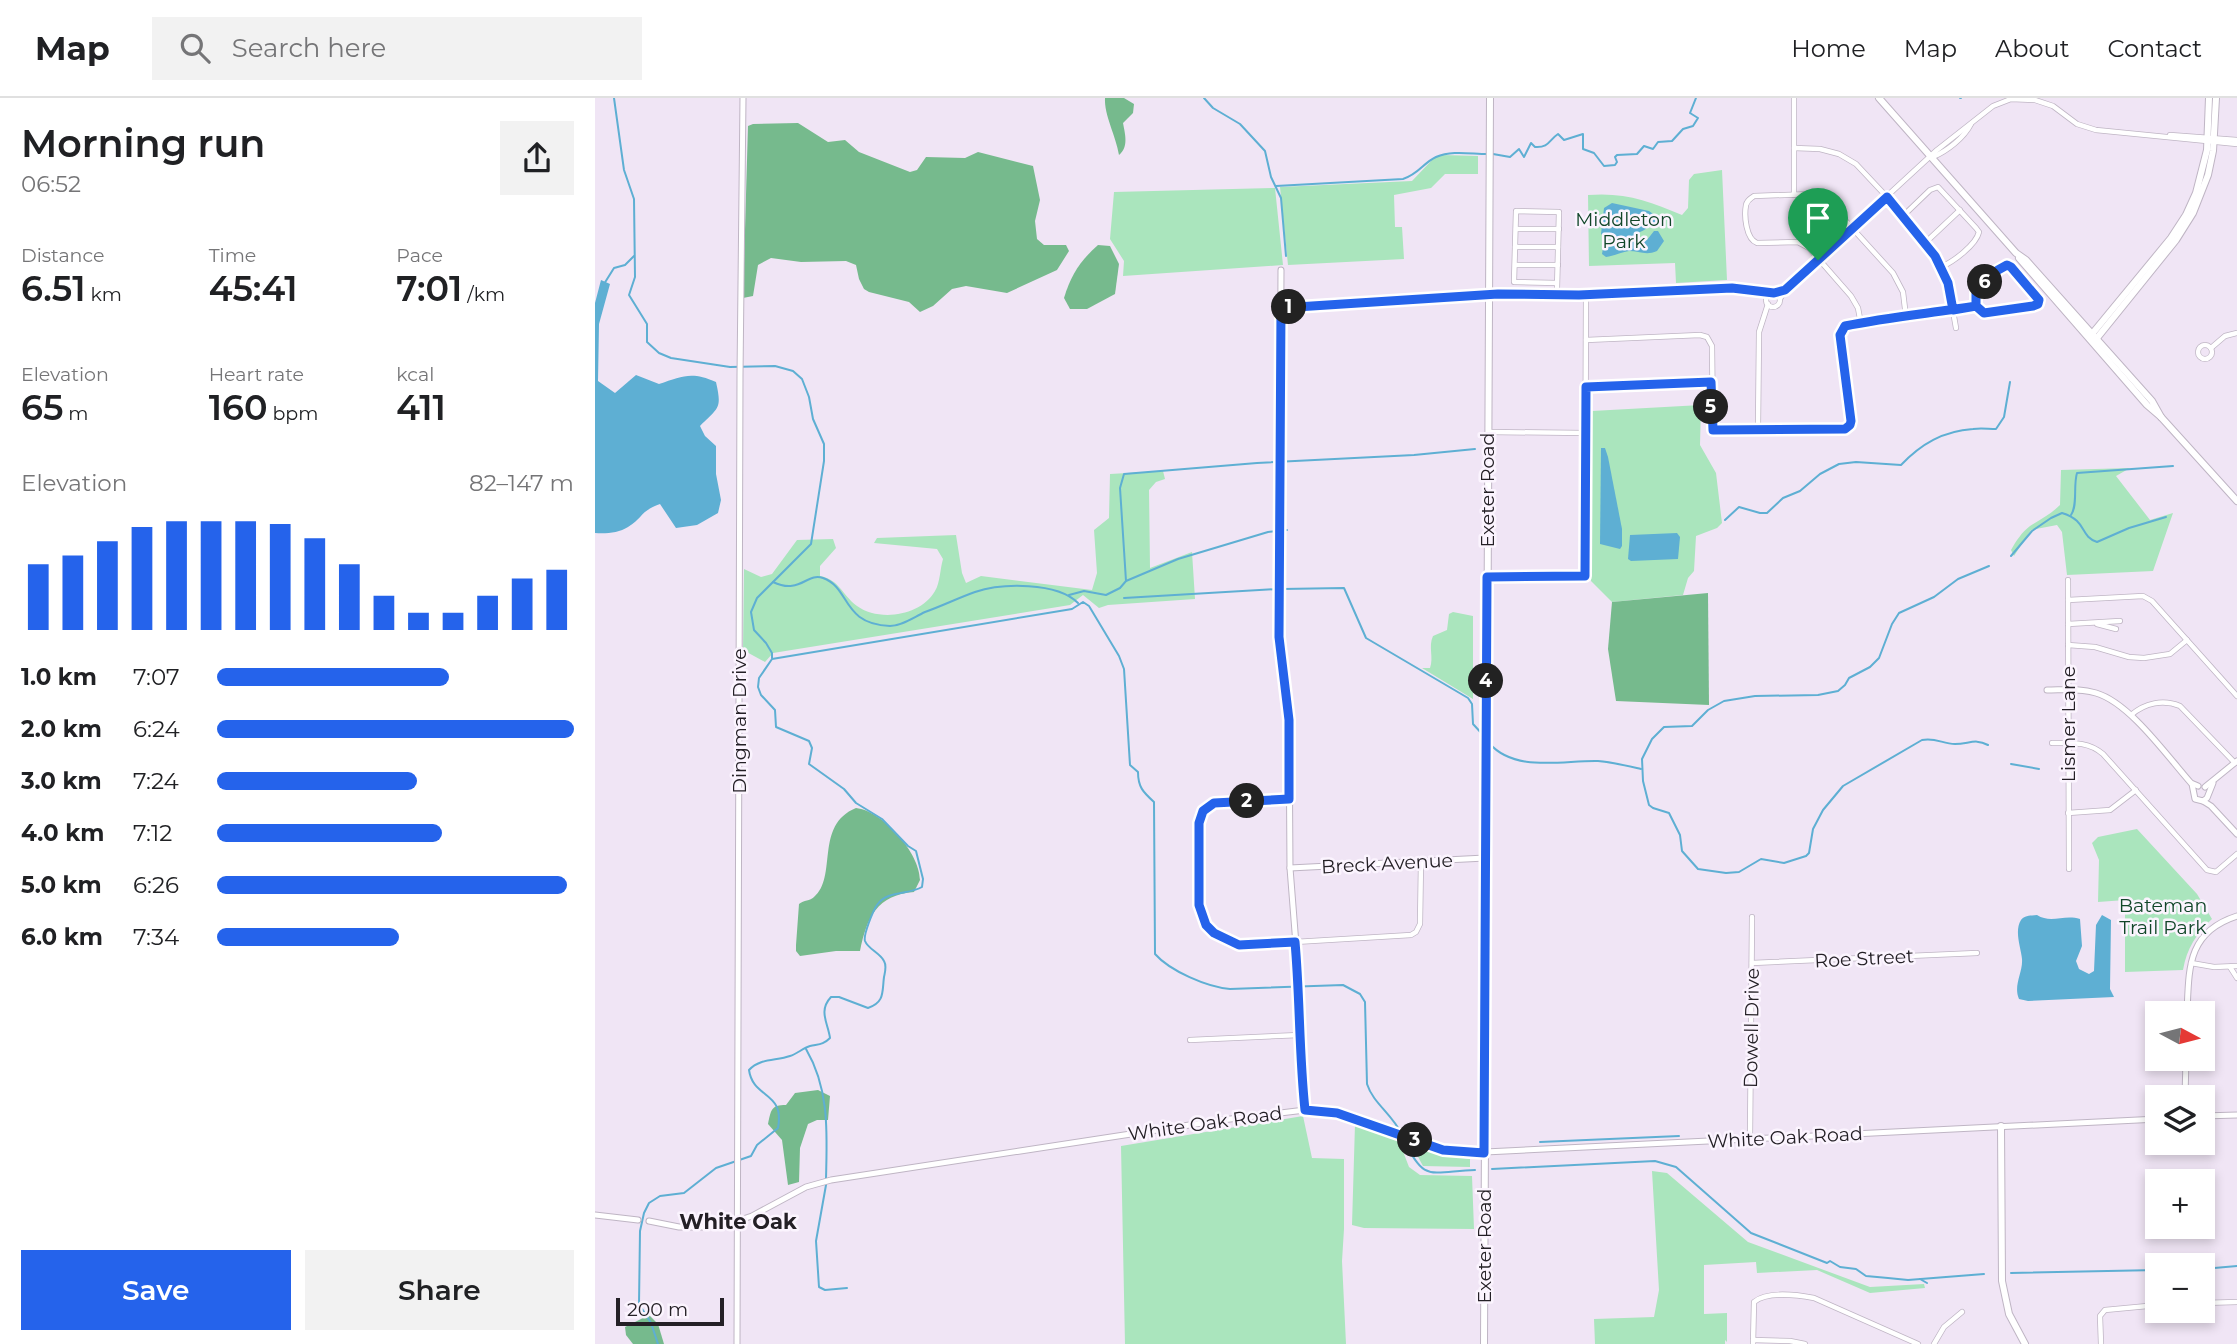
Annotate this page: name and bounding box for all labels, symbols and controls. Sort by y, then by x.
search box [152,17,642,80]
text: Map [35,28,110,68]
icon: search [176,29,214,67]
text: Search here [232,32,386,64]
text: Home [1791,34,1866,63]
text: Map [1904,34,1957,63]
text: About [1995,34,2069,63]
text: Contact [2107,34,2202,63]
text: Morning run [21,120,265,167]
button: share [500,121,574,195]
text: 06:52 [21,170,81,198]
pin [1788,188,1848,260]
icon: arrive [1799,199,1837,237]
park label: Middleton Park [1575,208,1673,253]
text: Distance [21,244,104,267]
text: Time [209,244,256,267]
text: Pace [396,244,443,267]
pin: 6 [1967,264,2003,300]
text: 6.51 [21,267,86,310]
text: 45:41 [209,267,298,310]
text: 7:01 [396,267,462,310]
text: 6 [1978,270,1991,293]
text: km [86,283,122,306]
text: /km [462,283,505,306]
pin: 1 [1271,290,1307,325]
text: 1 [1285,295,1292,318]
text: Elevation [21,363,109,386]
text: Heart rate [209,363,304,386]
text: kcal [396,363,434,386]
text: 65 [21,386,63,429]
text: 160 [209,386,268,429]
text: 411 [396,386,446,429]
pin: 5 [1693,390,1729,424]
text: 5 [1705,395,1716,418]
text: m [63,402,89,425]
text: bpm [268,402,318,425]
street label: Exeter Road [1476,433,1499,547]
text: Elevation [21,469,127,497]
text: 82–147 m [469,469,574,497]
street label: Dingman Drive [728,648,751,794]
text: 1.0 km [21,663,97,691]
text: 7:07 [133,663,180,691]
pin: 4 [1469,664,1503,698]
street label: Lismer Lane [2057,666,2080,782]
text: 4 [1479,669,1492,692]
text: 2.0 km [21,715,102,743]
text: 6:24 [133,715,180,743]
text: 3.0 km [21,767,102,795]
text: 7:24 [133,767,179,795]
pin: 2 [1229,784,1265,818]
text: 2 [1241,789,1252,812]
text: 4.0 km [21,819,104,847]
text: 7:12 [133,819,172,847]
street label: Breck Avenue [1321,849,1453,878]
text: 5.0 km [21,871,102,899]
text: 6:26 [133,871,179,899]
park label: Bateman Trail Park [2119,894,2207,939]
text: 6.0 km [21,923,103,951]
text: 7:34 [133,923,179,951]
street label: Roe Street [1814,944,1915,973]
street label: Dowell Drive [1739,968,1764,1088]
north arrow [2145,1001,2215,1071]
map controls [2145,1001,2215,1323]
button: layers [2145,1085,2215,1155]
street label: White Oak Road [1126,1101,1284,1146]
pin: 3 [1397,1122,1433,1158]
street label: White Oak Road [1707,1122,1863,1153]
text: 3 [1409,1128,1420,1151]
button: + [2145,1169,2215,1239]
street label: Exeter Road [1473,1189,1496,1303]
district label: White Oak [679,1209,797,1234]
button: Save [21,1250,291,1330]
button: Share [305,1250,574,1330]
button: − [2145,1253,2215,1323]
scale bar [616,1295,725,1327]
text: 200 m [627,1298,688,1321]

